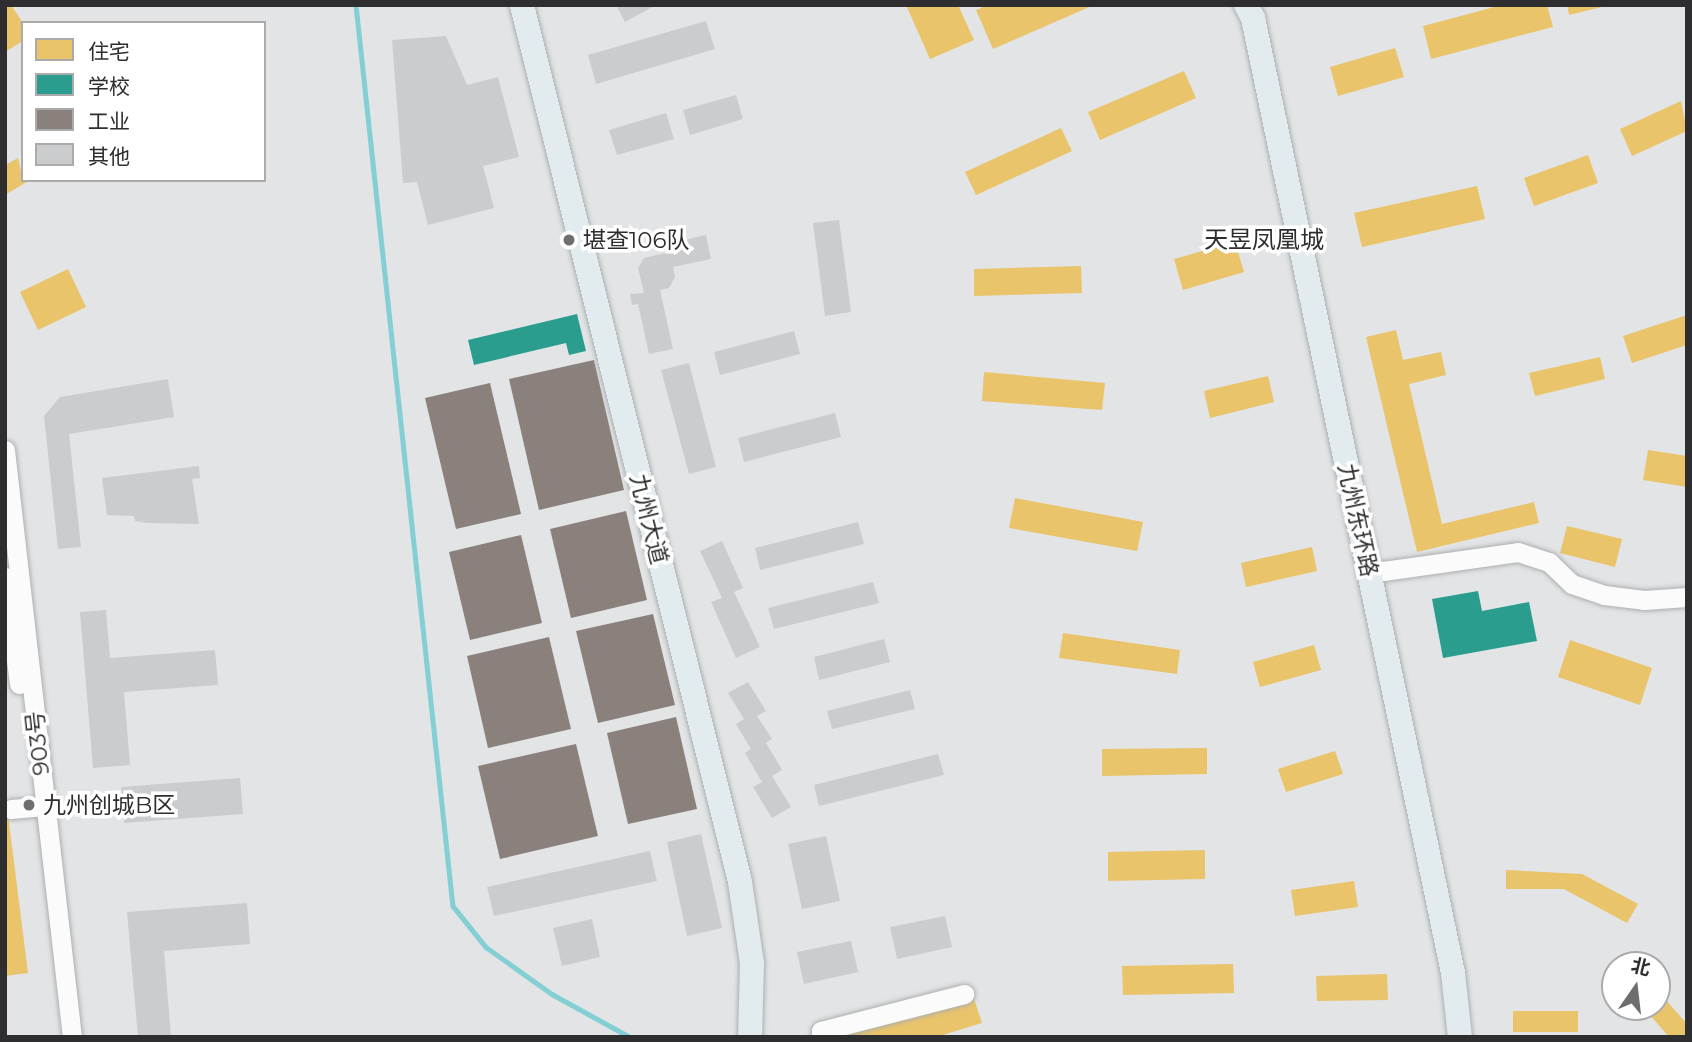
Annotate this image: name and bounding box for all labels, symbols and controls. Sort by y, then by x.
legend [21,21,266,182]
text: 住宅 [88,39,130,64]
text: 学校 [88,74,130,99]
text: 工业 [88,109,130,134]
text: 其他 [88,144,130,169]
place label: 堪查106队 [583,226,690,254]
district label: 天昱凤凰城 [1204,226,1324,254]
marker: 堪查106队 [561,232,577,248]
street label: 九州东环路 [1333,461,1383,579]
street label: 九州大道 [624,471,674,567]
street label: 903号 [21,709,55,777]
place label: 九州创城B区 [43,791,175,819]
marker: 九州创城B区 [21,797,37,813]
north arrow [1601,951,1671,1021]
text: 北 [1629,954,1653,981]

